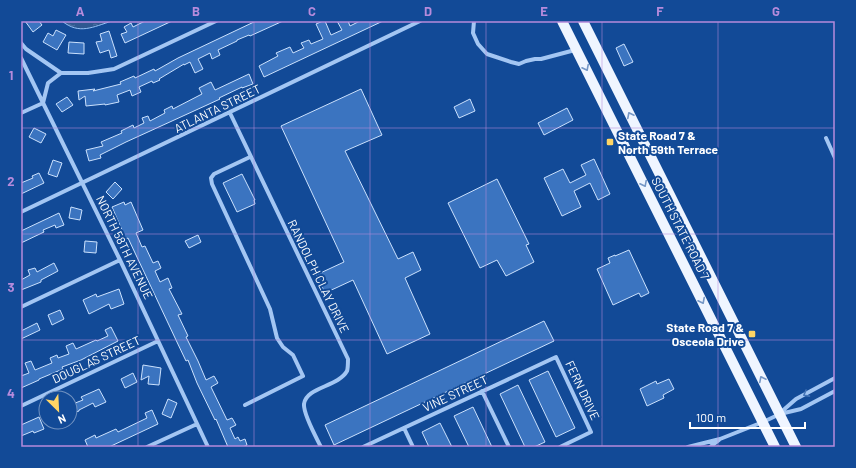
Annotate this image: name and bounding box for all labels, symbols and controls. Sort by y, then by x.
text: A [76,3,85,19]
text: B [192,3,200,19]
text: C [308,3,316,19]
text: D [424,3,432,19]
text: E [540,3,548,19]
text: F [656,3,664,19]
text: G [772,3,780,19]
one-way arrow [581,64,589,72]
text: 1 [9,67,13,83]
street label: ATLANTA STREET [172,81,263,135]
one-way arrow [627,112,635,119]
place label: State Road 7 & North 59th Terrace [618,128,719,156]
marker: State Road 7 & North 59th Terrace [605,137,615,147]
text: 2 [7,173,15,189]
street label: SOUTH STATE ROAD 7 [649,175,713,282]
one-way arrow [639,180,647,188]
street label: NORTH 58TH AVENUE [94,193,156,301]
street label: RANDOLPH CLAY DRIVE [285,217,353,335]
text: 3 [7,279,15,295]
one-way arrow [698,296,705,304]
place label: State Road 7 & Osceola Drive [666,320,744,348]
marker: State Road 7 & Osceola Drive [747,329,757,339]
street label: DOUGLAS STREET [50,332,142,386]
street label: FERN DRIVE [563,358,603,422]
street label: VINE STREET [420,372,490,414]
one-way arrow [759,376,767,383]
text: 4 [7,385,15,401]
one-way arrow [803,389,810,396]
north arrow [38,390,78,430]
scale bar [690,404,805,430]
text: 100 m [696,410,726,424]
text: N [56,412,68,427]

